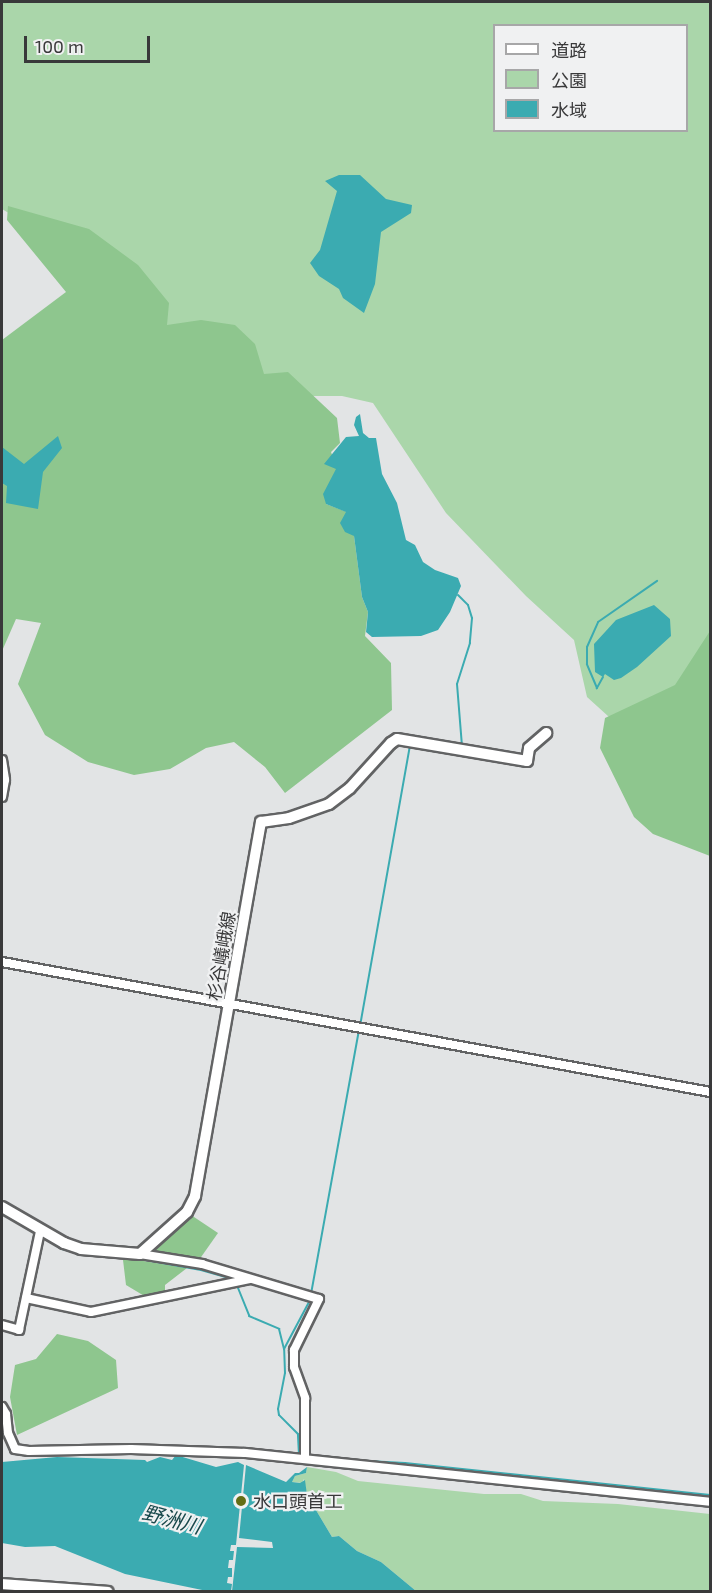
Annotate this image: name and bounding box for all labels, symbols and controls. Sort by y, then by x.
scale bar [27,24,153,62]
legend [493,24,688,132]
text: 100 m [35,35,84,57]
text: 道路 [551,39,587,61]
text: 公園 [551,69,587,91]
text: 水域 [551,99,587,121]
street label: 杉谷嶬峨線 [203,910,239,1002]
place label: 水口頭首工 [253,1490,343,1512]
marker: 水口頭首工 [234,1494,248,1508]
water label: 野洲川 [140,1500,204,1538]

